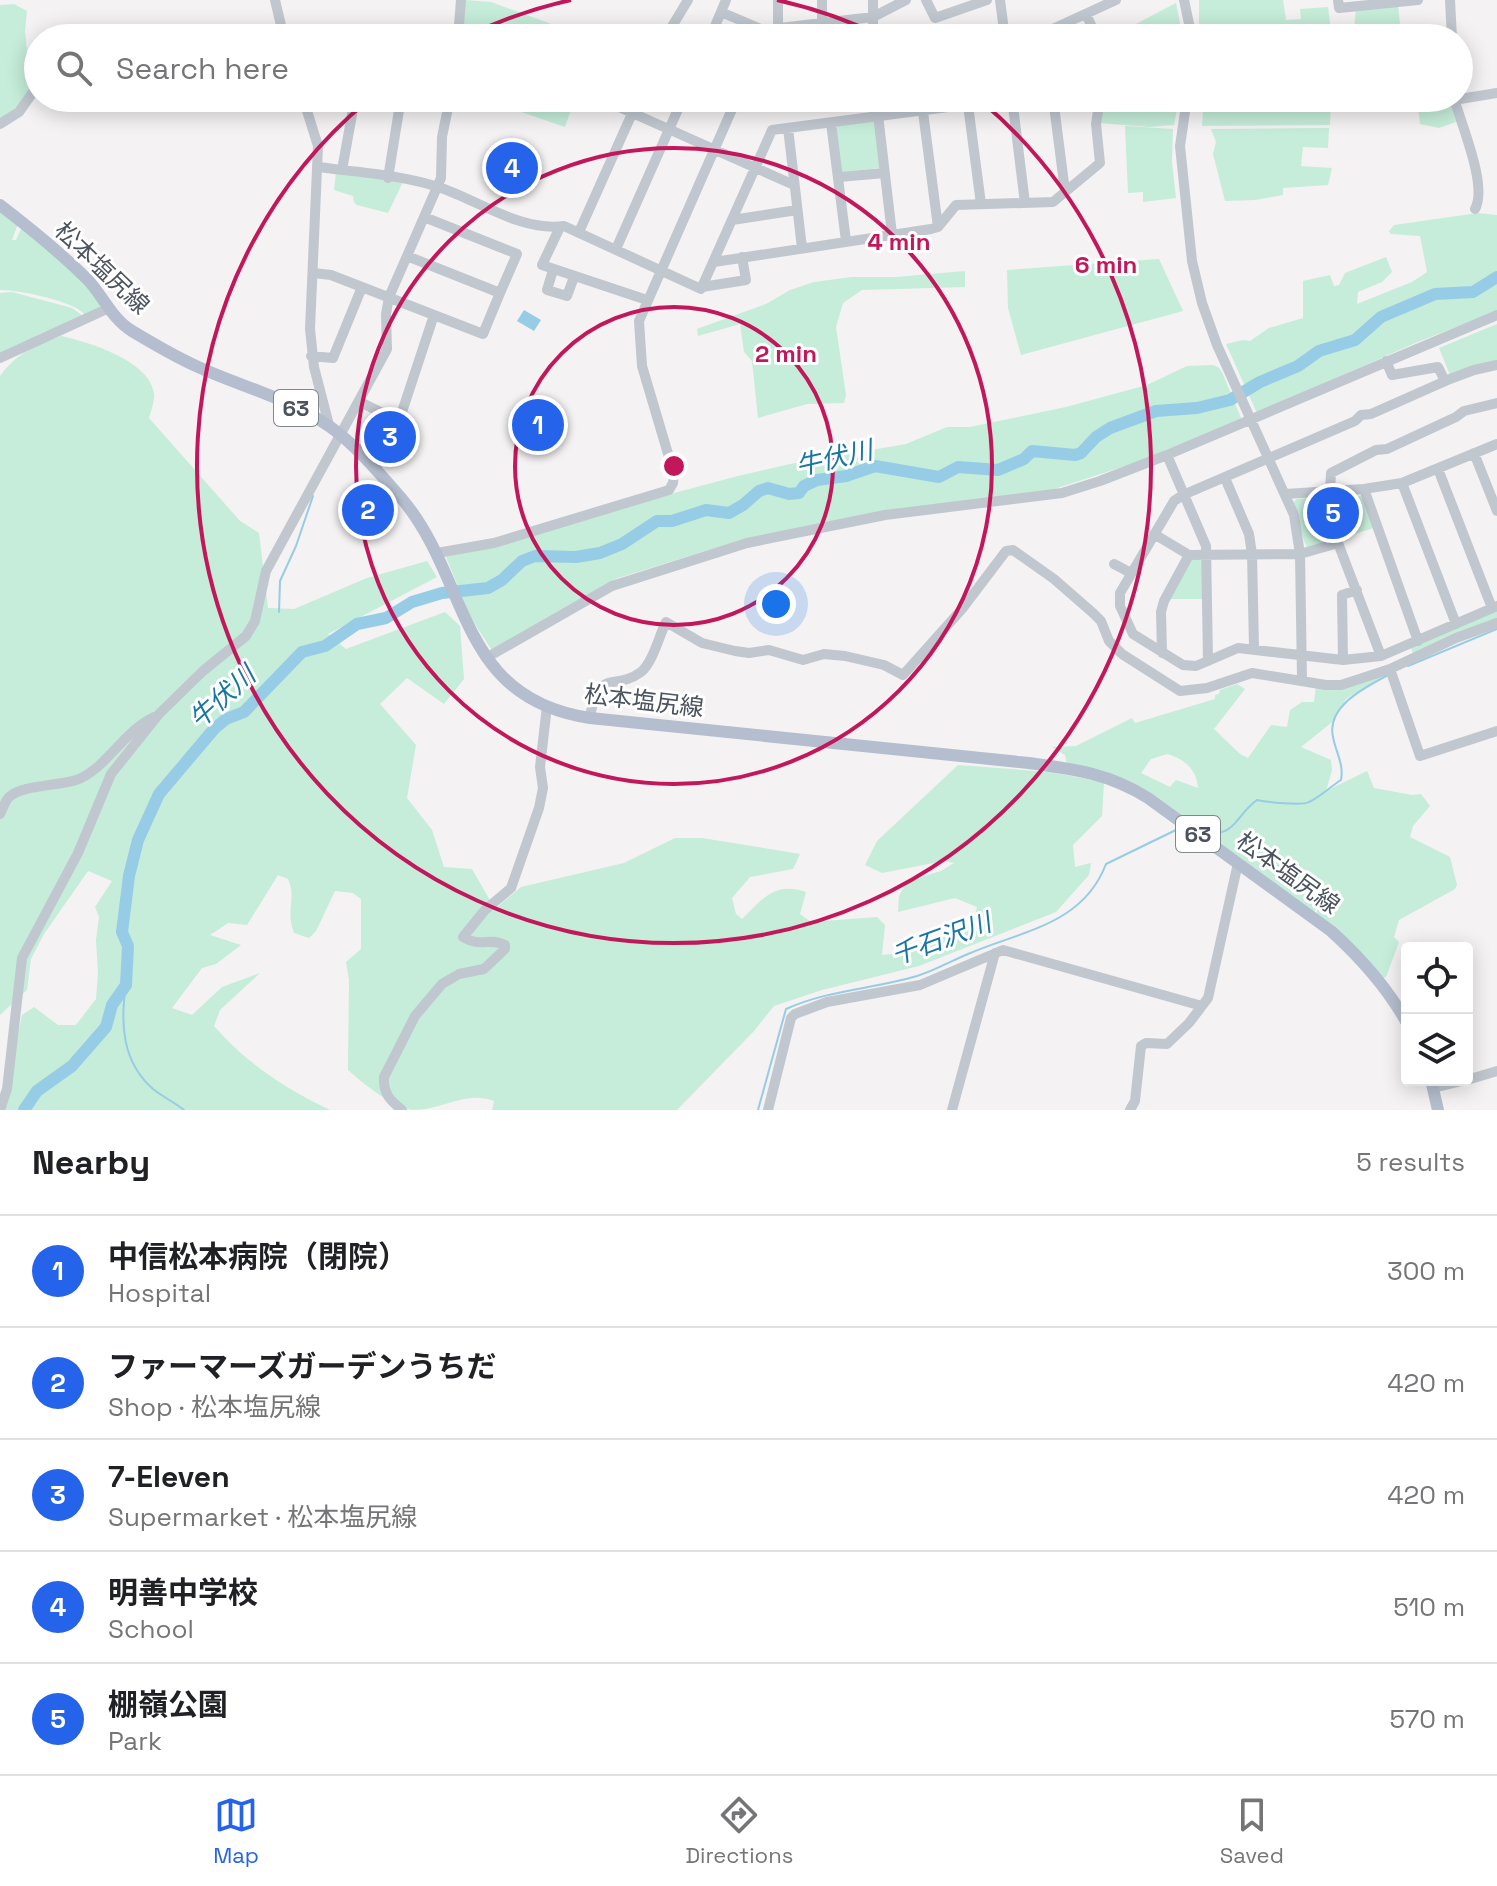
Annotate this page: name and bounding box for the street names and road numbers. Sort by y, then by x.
street label: 松本塩尻線 [48,215,156,320]
road number: 63 [274,390,318,426]
street label: 松本塩尻線 [583,678,706,723]
road number: 63 [1176,816,1220,852]
street label: 松本塩尻線 [1231,825,1346,920]

